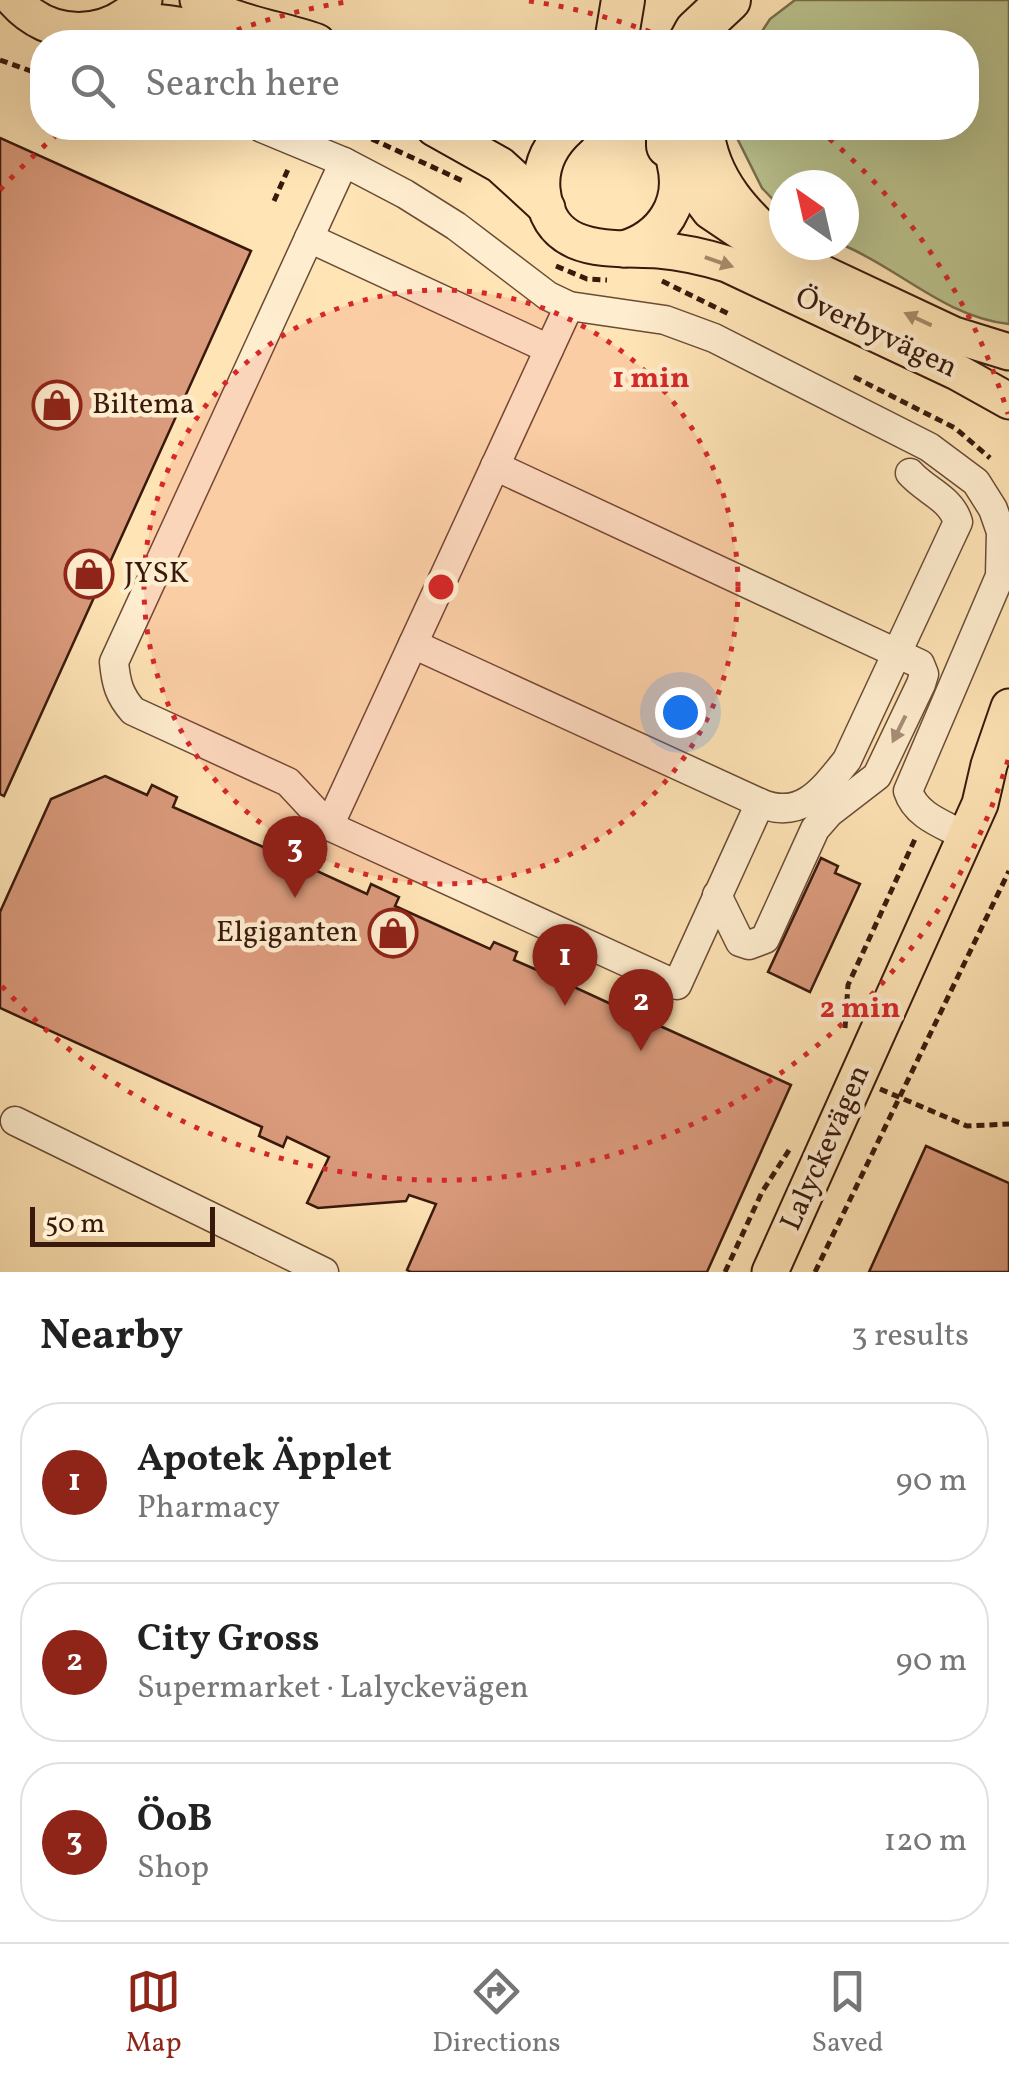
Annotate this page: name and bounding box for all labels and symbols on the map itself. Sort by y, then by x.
north arrow [769,170,859,260]
one-way arrow [704,256,734,271]
street label: Överbyvägen [788,277,964,389]
one-way arrow [903,310,932,327]
text: 1 min [612,358,690,400]
shop icon: Biltema [31,379,83,431]
place label: Biltema [92,384,195,426]
shop icon: JYSK [63,548,115,600]
place label: JYSK [124,553,189,595]
centre of rings [423,569,459,605]
your location [655,687,706,738]
one-way arrow [891,715,908,744]
pin: 3 [262,816,328,898]
shop icon: Elgiganten [367,907,419,959]
place label: Elgiganten [216,912,358,954]
pin: 1 [532,924,598,1006]
pin: 2 [608,968,674,1051]
text: 2 min [820,988,900,1030]
street label: Lalyckevägen [771,1058,881,1238]
scale bar [30,1202,215,1246]

